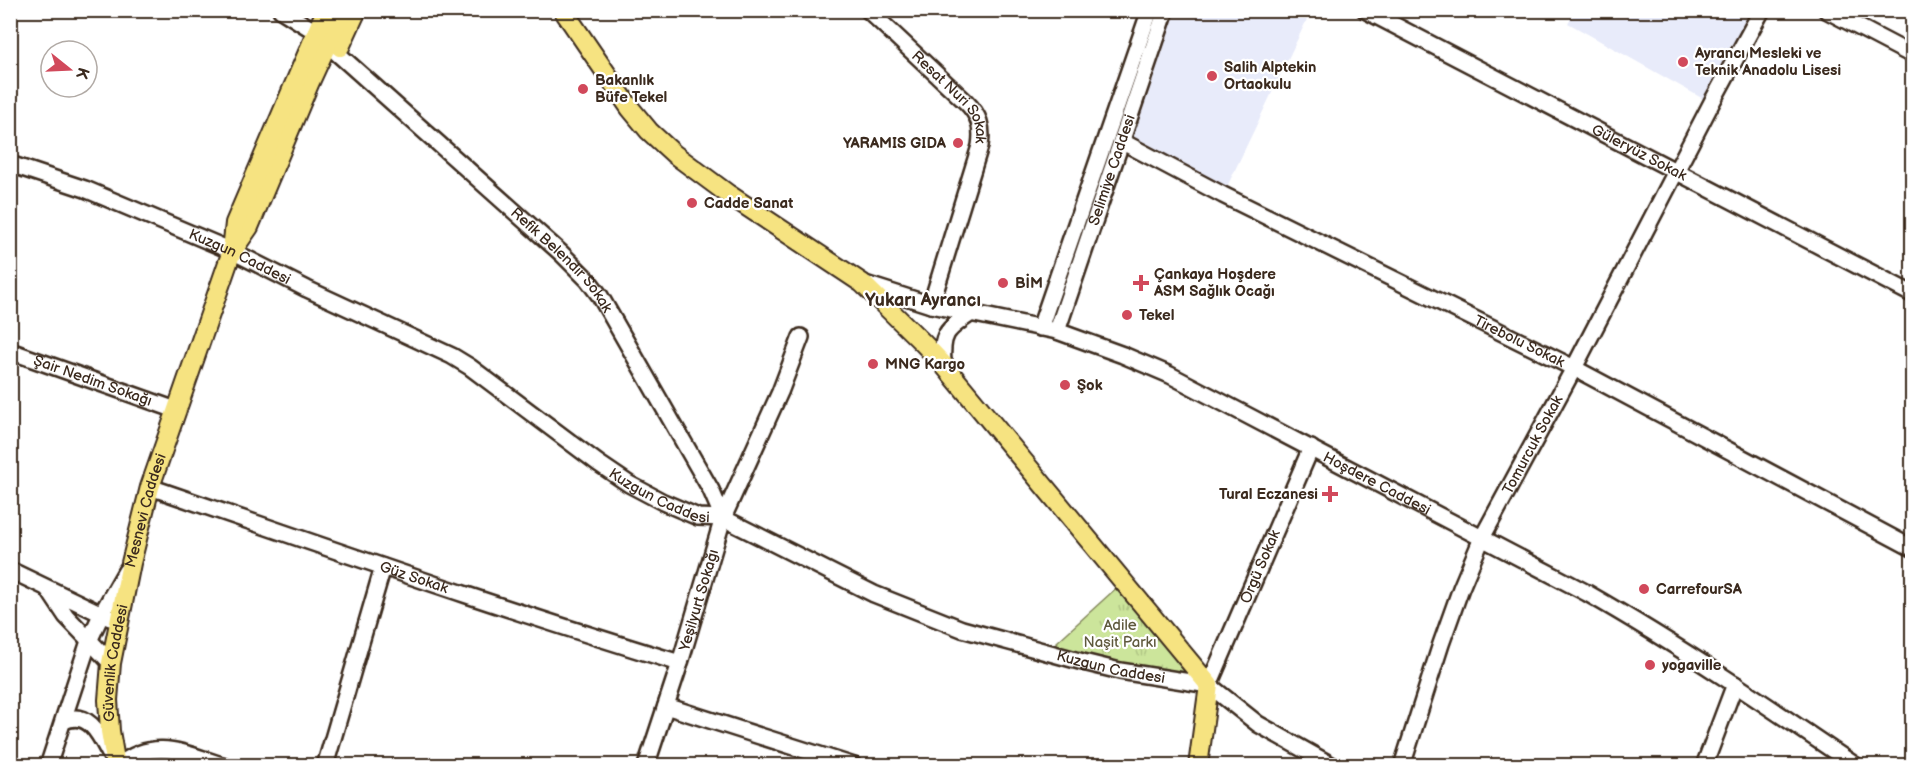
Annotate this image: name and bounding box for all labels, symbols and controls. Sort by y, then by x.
north arrow [39,39,99,99]
place label: Ayrancı Mesleki ve Teknik Anadolu Lisesi [1694,44,1841,80]
street label: Resat Nuri Sokak [907,47,990,145]
marker: Ayrancı Mesleki ve Teknik Anadolu Lisesi [1676,55,1690,69]
place label: Salih Alptekin Ortaokulu [1224,58,1316,94]
text: K [71,65,93,81]
marker: Salih Alptekin Ortaokulu [1205,69,1219,83]
place label: Bakanlık Büfe Tekel [595,71,667,107]
marker: Bakanlık Büfe Tekel [576,82,590,96]
street label: Selimiye Caddesi [1085,112,1140,228]
street label: Güleryüz Sokak [1588,120,1690,186]
place label: YARAMIS GIDA [843,134,947,153]
marker: YARAMIS GIDA [951,136,965,150]
place label: Cadde Sanat [704,194,793,213]
marker: Cadde Sanat [685,196,699,210]
street label: Refik Belendir Sokak [506,203,617,317]
street label: Kuzgun Caddesi [186,225,294,289]
place label: Çankaya Hoşdere ASM Sağlık Ocağı [1153,265,1276,301]
place label: BİM [1015,273,1043,293]
marker: Çankaya Hoşdere ASM Sağlık Ocağı [1132,274,1150,292]
marker: BİM [996,276,1010,290]
district label: Yukarı Ayrancı [865,290,981,311]
place label: Tekel [1139,306,1174,325]
marker: Tekel [1120,308,1134,322]
street label: Tirebolu Sokak [1471,311,1568,372]
street label: Şair Nedim Sokağı [31,351,155,411]
place label: MNG Kargo [885,355,966,374]
marker: MNG Kargo [866,357,880,371]
place label: Şok [1077,376,1103,395]
marker: Şok [1058,378,1072,392]
street label: Tomurcuk Sokak [1498,391,1568,498]
street label: Hoşdere Caddesi [1320,448,1434,520]
street label: Mesnevi Caddesi [121,451,171,570]
street label: Kuzgun Caddesi [605,464,710,527]
place label: Tural Eczanesi [1219,485,1318,504]
marker: Tural Eczanesi [1323,487,1337,501]
street label: Örgü Sokak [1236,526,1285,607]
street label: Yeşilyurt Sokağı [675,547,723,654]
street label: Güz Sokak [377,557,451,598]
place label: CarrefourSA [1656,580,1743,599]
marker: CarrefourSA [1637,582,1651,596]
street label: Güvenlik Caddesi [99,603,133,722]
park label: Adile Naşit Parkı [1083,616,1157,652]
street label: Kuzgun Caddesi [1054,646,1166,688]
place label: yogaville [1662,656,1722,675]
marker: yogaville [1643,658,1657,672]

